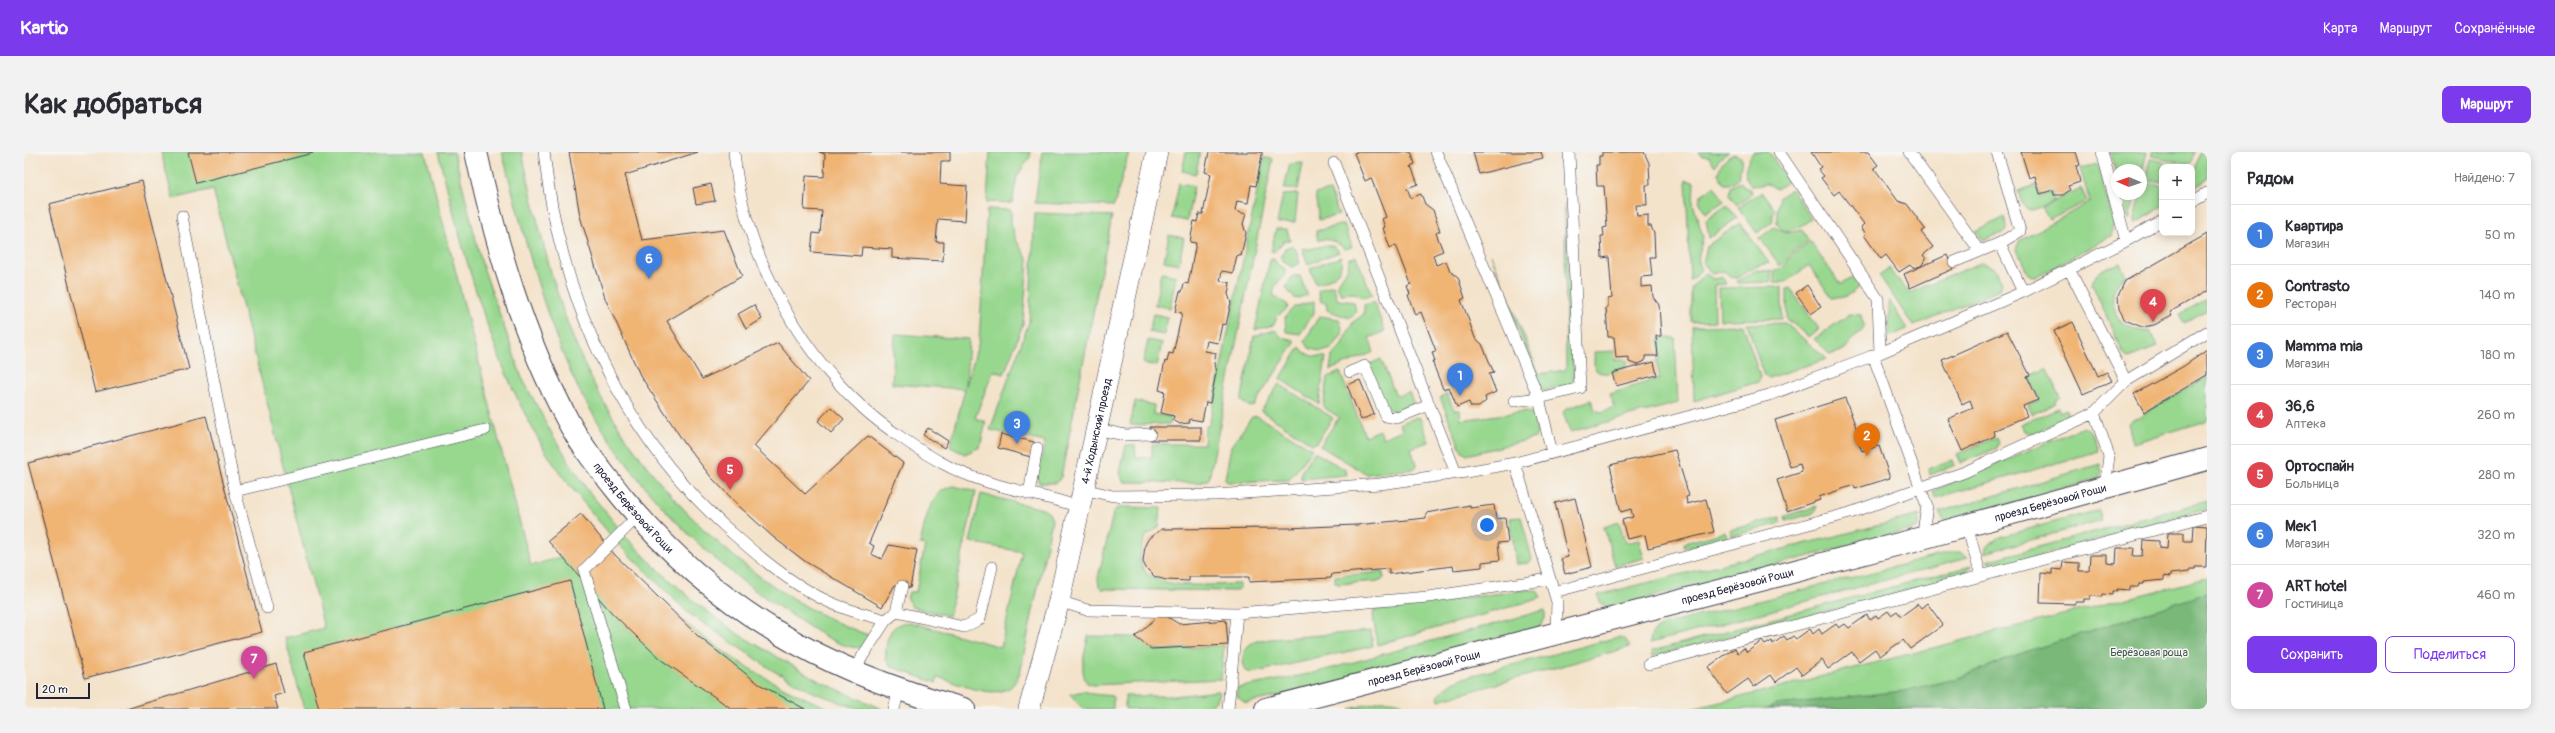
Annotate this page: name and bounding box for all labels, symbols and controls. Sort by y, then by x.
text: Kartio [20,16,68,40]
text: Карта [2323,20,2358,37]
text: Маршрут [2380,20,2432,37]
text: Сохранённые [2454,20,2535,37]
button: Маршрут [2442,86,2531,123]
text: Как добраться [24,87,202,122]
north arrow [2111,164,2147,200]
map controls [2159,164,2195,236]
button: + [2159,164,2195,200]
text: Рядом [2247,168,2294,189]
text: Найдено: 7 [2454,170,2515,186]
button: − [2159,200,2195,236]
text: Квартира [2285,217,2343,236]
text: 1 [2257,227,2263,243]
text: 50 m [2485,227,2515,243]
text: Магазин [2285,236,2329,252]
pin: 6 [636,246,662,279]
text: Contrasto [2285,277,2350,296]
text: 2 [2256,287,2264,303]
text: 140 m [2479,287,2515,303]
pin: 4 [2140,289,2166,322]
text: Ресторан [2285,296,2336,312]
text: Mamma mia [2285,337,2363,356]
text: 3 [2256,347,2264,363]
text: 180 m [2480,347,2515,363]
text: Магазин [2285,356,2329,372]
pin: 1 [1447,363,1473,396]
street label: 4-й Ходынский проезд [1079,377,1114,485]
text: 36,6 [2285,397,2315,416]
text: 4 [2256,407,2264,423]
text: 260 m [2477,407,2515,423]
pin: 3 [1004,411,1030,444]
text: Аптека [2285,416,2326,432]
pin: 2 [1854,423,1880,456]
pin: 5 [717,457,743,490]
text: Ортоспайн [2285,457,2354,476]
street label: проезд Берёзовой Рощи [591,460,676,556]
text: 5 [2256,467,2264,483]
text: 280 m [2478,467,2515,483]
text: Больница [2285,476,2339,492]
street label: проезд Берёзовой Рощи [1993,481,2108,525]
your location [1477,515,1497,535]
text: Мек1 [2285,517,2317,536]
text: 6 [2256,527,2264,543]
text: 320 m [2477,527,2515,543]
text: Магазин [2285,536,2329,552]
street label: проезд Берёзовой Рощи [1680,566,1795,607]
text: ART hotel [2285,577,2347,596]
text: 7 [2257,587,2263,603]
text: 460 m [2477,587,2515,603]
text: Гостиница [2285,596,2343,612]
button: Сохранить [2247,636,2377,673]
button: Поделиться [2385,636,2515,673]
pin: 7 [241,646,267,679]
park label: Берёзовая роща [2110,646,2188,659]
street label: проезд Берёзовой Рощи [1367,648,1481,689]
scale bar [36,681,90,700]
text: 20 m [42,683,68,696]

